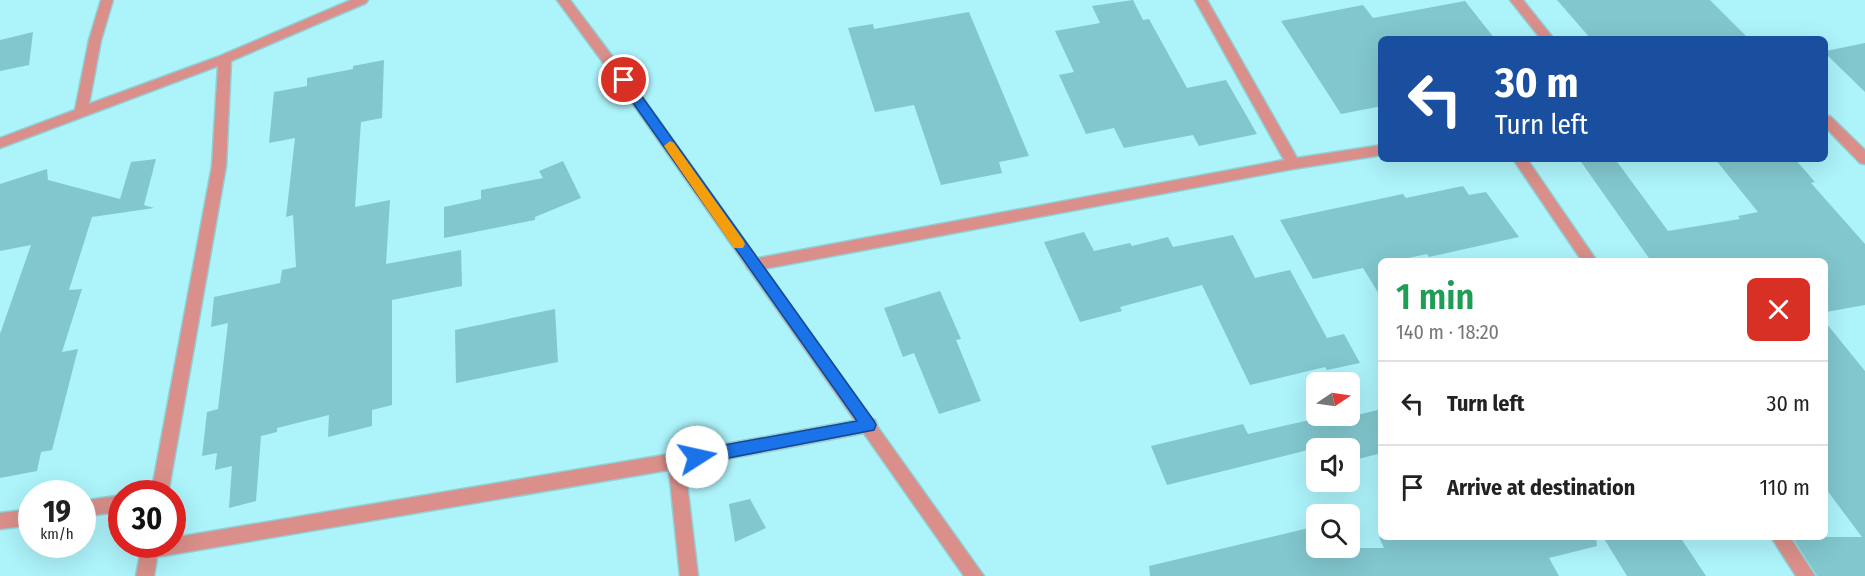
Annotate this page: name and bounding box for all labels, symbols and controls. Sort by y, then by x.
pin [598,54,649,105]
text: 30 m [1495,58,1579,108]
icon: left [1396,60,1474,138]
icon: arrive [607,63,640,96]
text: Turn left [1495,109,1588,141]
text: 1 min [1396,275,1474,319]
button: close [1747,278,1810,341]
text: 140 m · 18:20 [1396,320,1499,344]
north arrow [1306,372,1360,426]
map controls [1306,372,1360,558]
icon: left [1396,387,1429,420]
text: Turn left [1447,390,1525,417]
text: 30 m [1767,390,1810,417]
position arrow [665,425,729,489]
button: sound [1306,438,1360,492]
icon: arrive [1396,471,1429,504]
text: Arrive at destination [1447,474,1635,501]
text: 110 m [1760,474,1810,501]
speed limit sign: 30 [108,480,186,558]
text: 19 [43,494,71,530]
button: search [1306,504,1360,558]
text: km/h [40,525,74,543]

